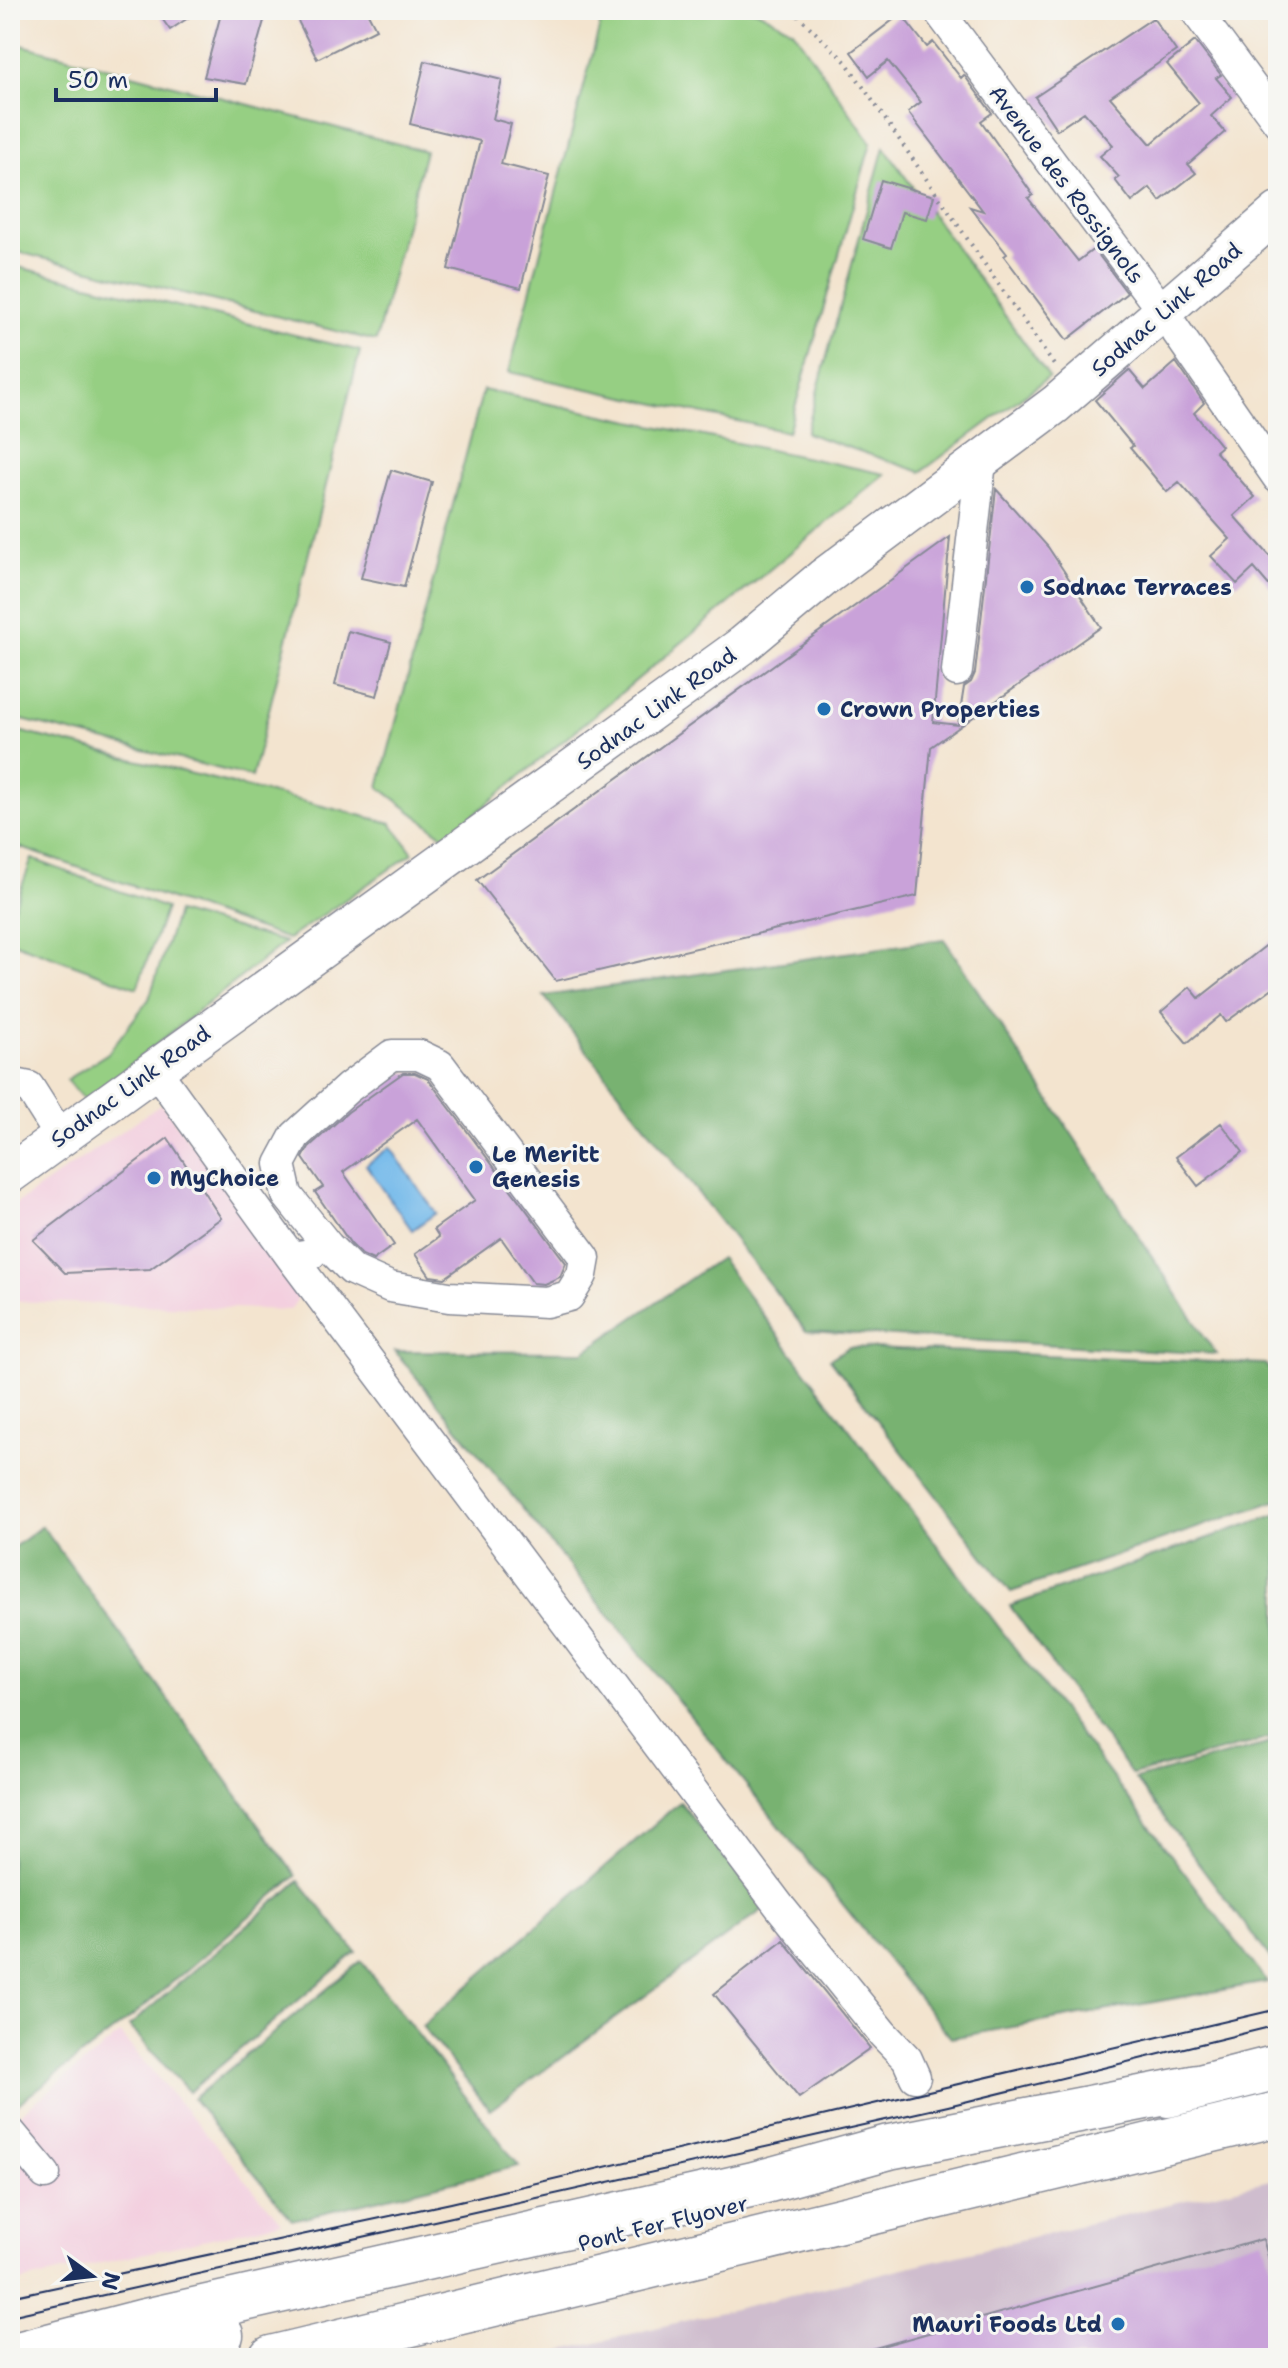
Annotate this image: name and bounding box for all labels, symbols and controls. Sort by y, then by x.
scale bar [56,52,216,102]
text: 50 m [68,64,128,96]
street label: Avenue des Rossignols [982,79,1151,289]
street label: Sodnac Link Road [1085,236,1248,383]
place label: Sodnac Terraces [1043,573,1232,602]
marker: Sodnac Terraces [1018,578,1036,596]
street label: Sodnac Link Road [571,641,742,776]
place label: Crown Properties [840,695,1040,724]
marker: Crown Properties [815,700,833,718]
street label: Sodnac Link Road [45,1019,216,1154]
place label: Le Meritt Genesis [492,1140,600,1194]
marker: Le Meritt Genesis [467,1158,485,1176]
place label: MyChoice [170,1164,279,1193]
marker: MyChoice [145,1169,163,1187]
street label: Pont Fer Flyover [575,2188,751,2259]
north arrow [52,2236,132,2316]
text: N [95,2269,127,2293]
place label: Mauri Foods Ltd [912,2310,1102,2339]
marker: Mauri Foods Ltd [1109,2315,1127,2333]

